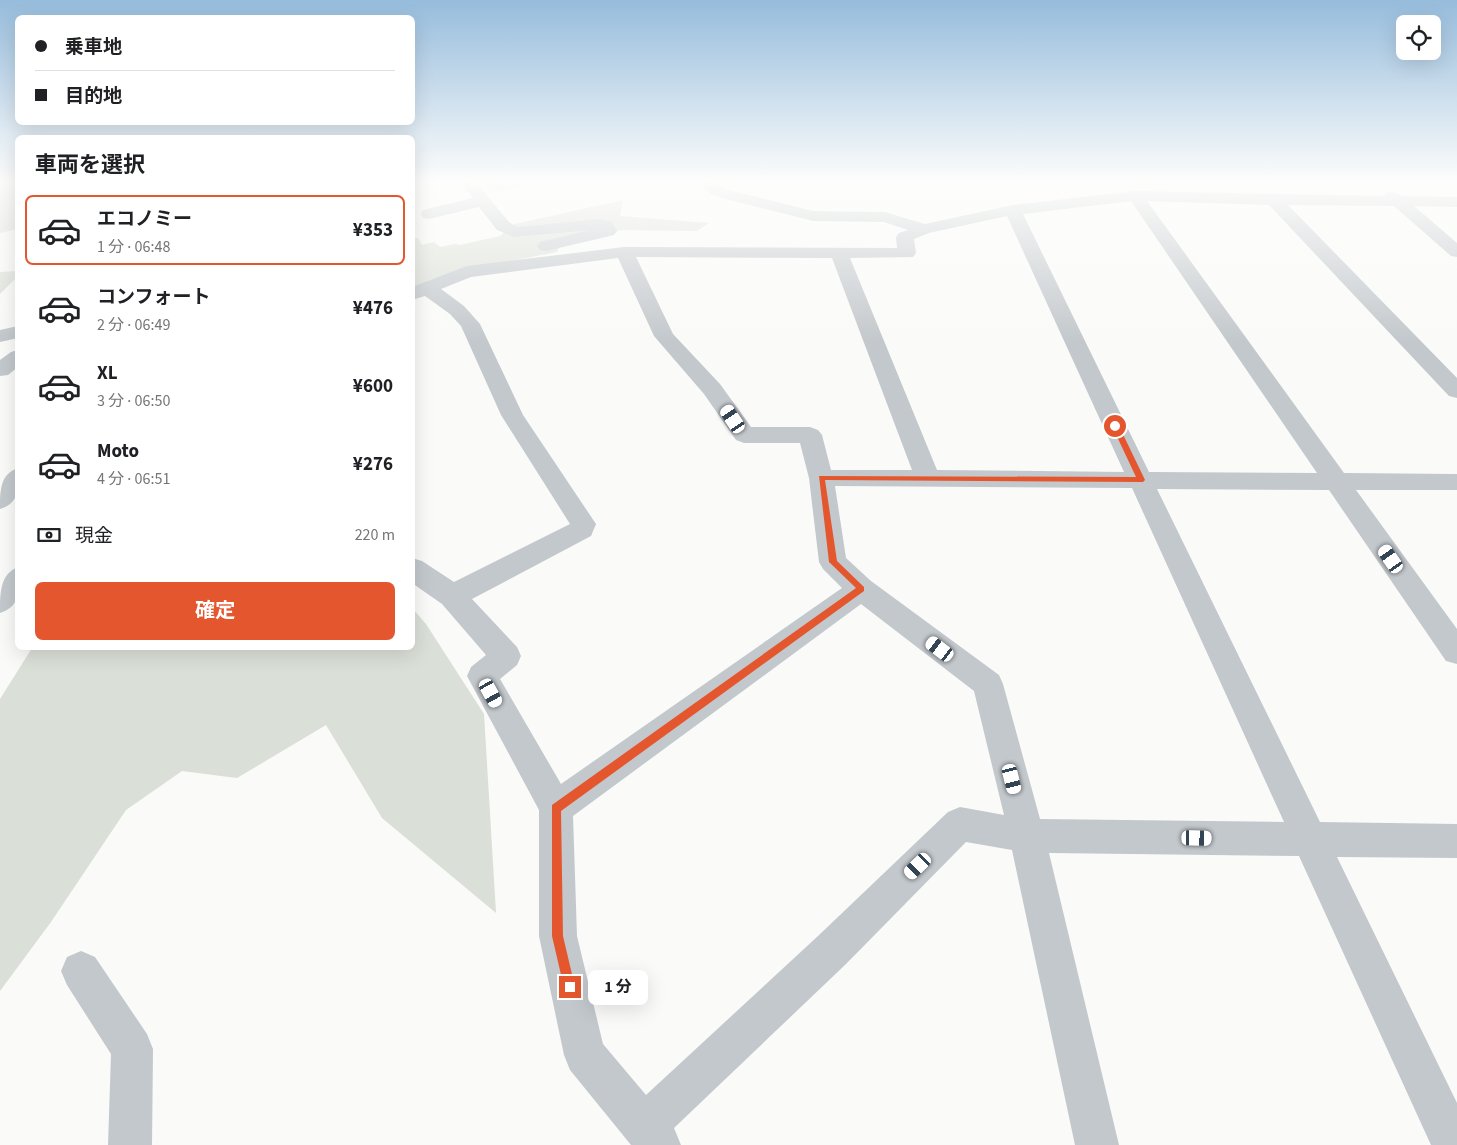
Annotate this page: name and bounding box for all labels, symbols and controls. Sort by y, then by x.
map controls [1396,15,1441,60]
button: locate [1396,15,1441,60]
text: 乗車地 [65,34,122,61]
text: 目的地 [65,83,122,110]
text: 車両を選択 [35,149,145,181]
text: エコノミー [97,206,192,233]
icon: car [37,208,82,253]
text: ¥353 [353,217,393,244]
text: 1 分 · 06:48 [97,236,170,258]
text: コンフォート [97,284,210,311]
icon: car [37,286,82,331]
text: ¥476 [353,295,393,322]
text: 2 分 · 06:49 [97,314,170,336]
text: XL [97,360,118,387]
icon: car [37,364,82,409]
text: ¥600 [353,373,393,400]
text: 3 分 · 06:50 [97,390,170,412]
car [718,402,747,436]
route start [1104,415,1126,437]
text: Moto [97,438,139,465]
icon: car [37,442,82,487]
text: ¥276 [353,451,393,478]
text: 4 分 · 06:51 [97,468,170,490]
icon: cash [35,521,63,549]
text: 現金 [75,523,113,550]
text: 220 m [355,524,395,546]
car [1376,542,1405,576]
button: 確定 [35,582,395,640]
car [923,634,956,664]
car [477,676,504,710]
car [1001,763,1022,795]
car [1181,830,1212,846]
car [901,850,934,882]
callout: 1 分 [588,970,648,1004]
route end [559,976,581,998]
text: 1 分 [604,976,632,998]

